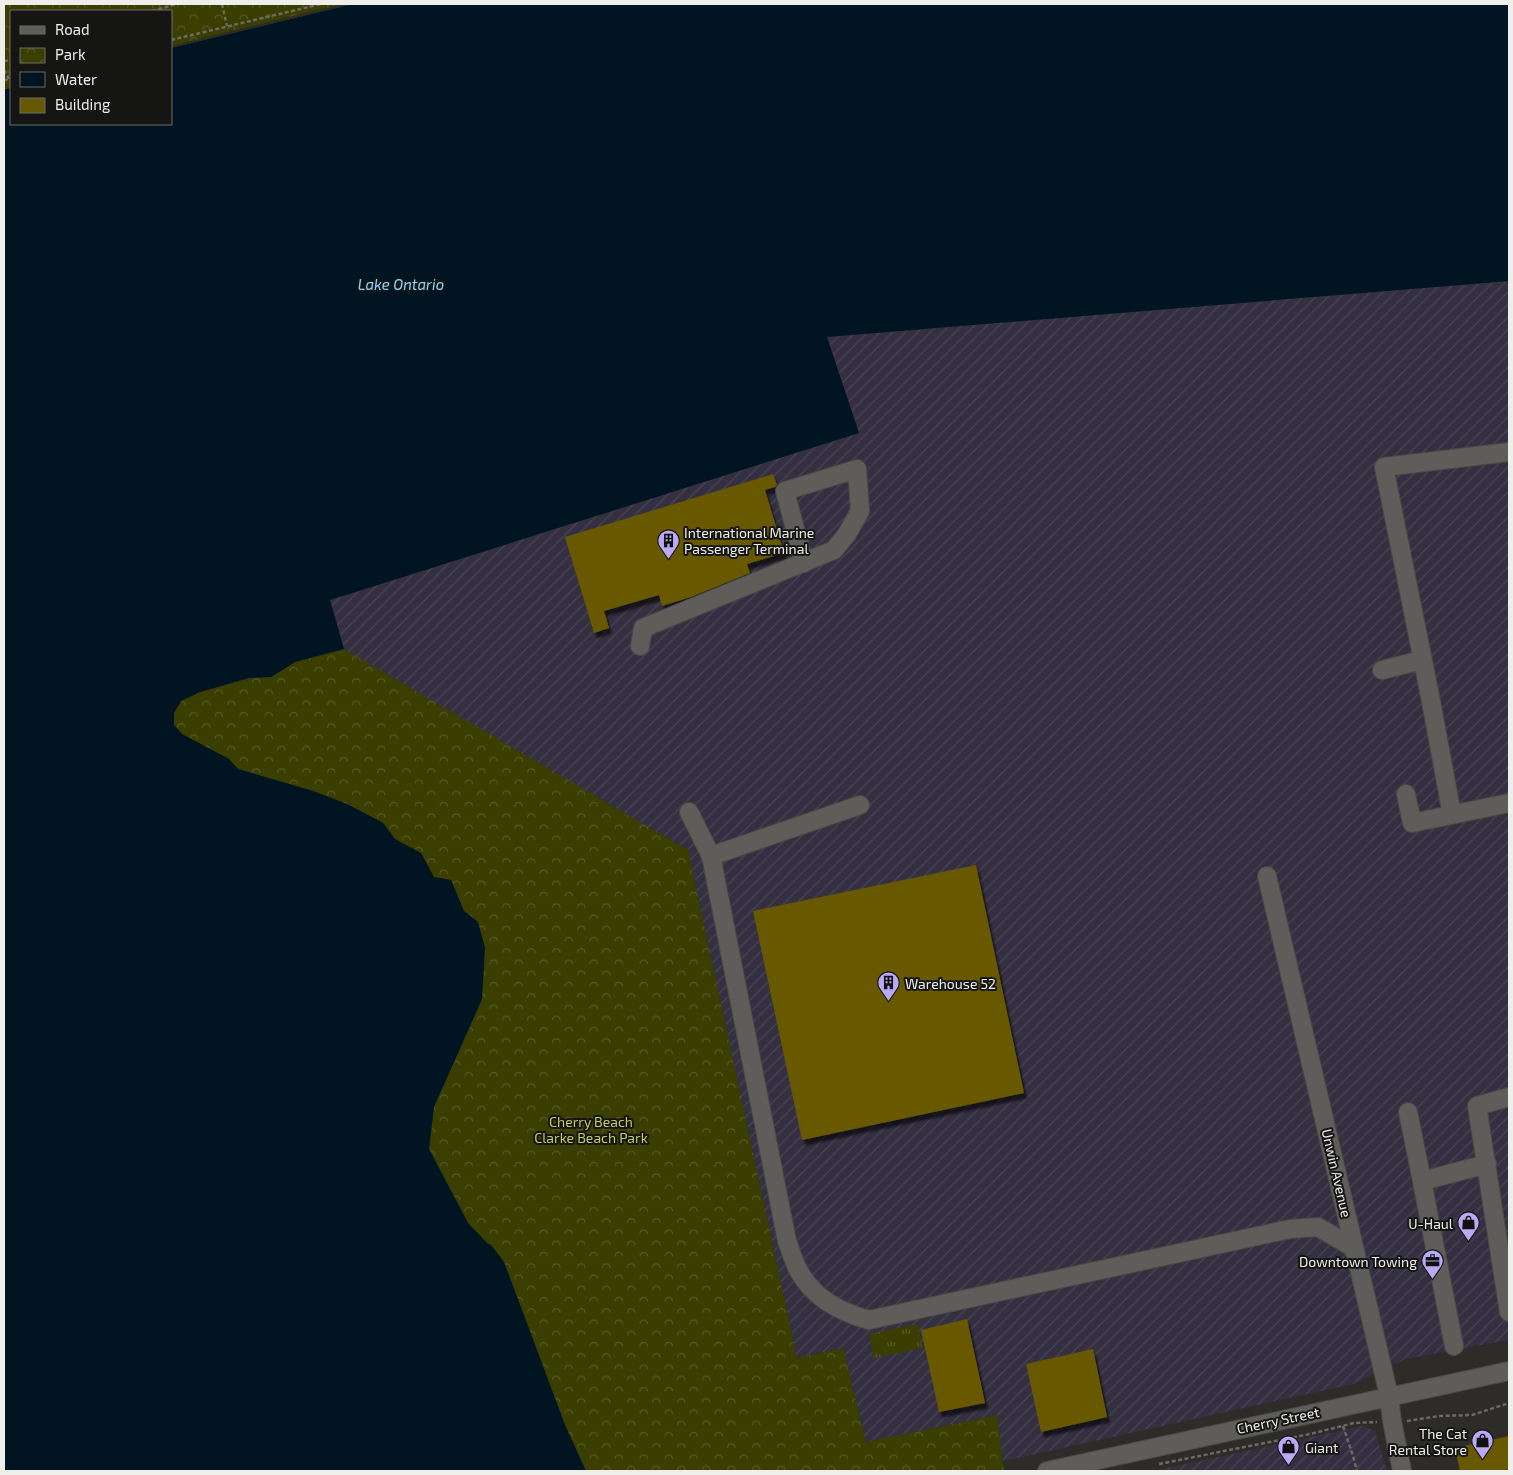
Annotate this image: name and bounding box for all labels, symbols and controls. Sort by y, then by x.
legend [10,10,172,125]
text: Road [55,20,90,38]
text: Park [55,45,86,63]
text: Water [55,70,97,88]
text: Building [55,95,111,113]
water label: Lake Ontario [358,275,444,293]
place label: International Marine Passenger Terminal [684,524,814,557]
building icon: International Marine Passenger Terminal [656,528,680,559]
building icon: Warehouse 52 [877,971,901,1002]
place label: Warehouse 52 [905,975,996,992]
park label: Cherry Beach Clarke Beach Park [534,1113,648,1146]
street label: Unwin Avenue [1319,1127,1355,1219]
shop icon: U-Haul [1457,1211,1481,1242]
place label: U-Haul [1408,1215,1454,1232]
office icon: Downtown Towing [1421,1249,1445,1280]
place label: Downtown Towing [1299,1253,1417,1270]
street label: Cherry Street [1235,1403,1321,1437]
place label: The Cat Rental Store [1389,1425,1467,1458]
shop icon: The Cat Rental Store [1471,1429,1495,1460]
shop icon: Giant [1277,1435,1301,1466]
place label: Giant [1305,1439,1338,1456]

